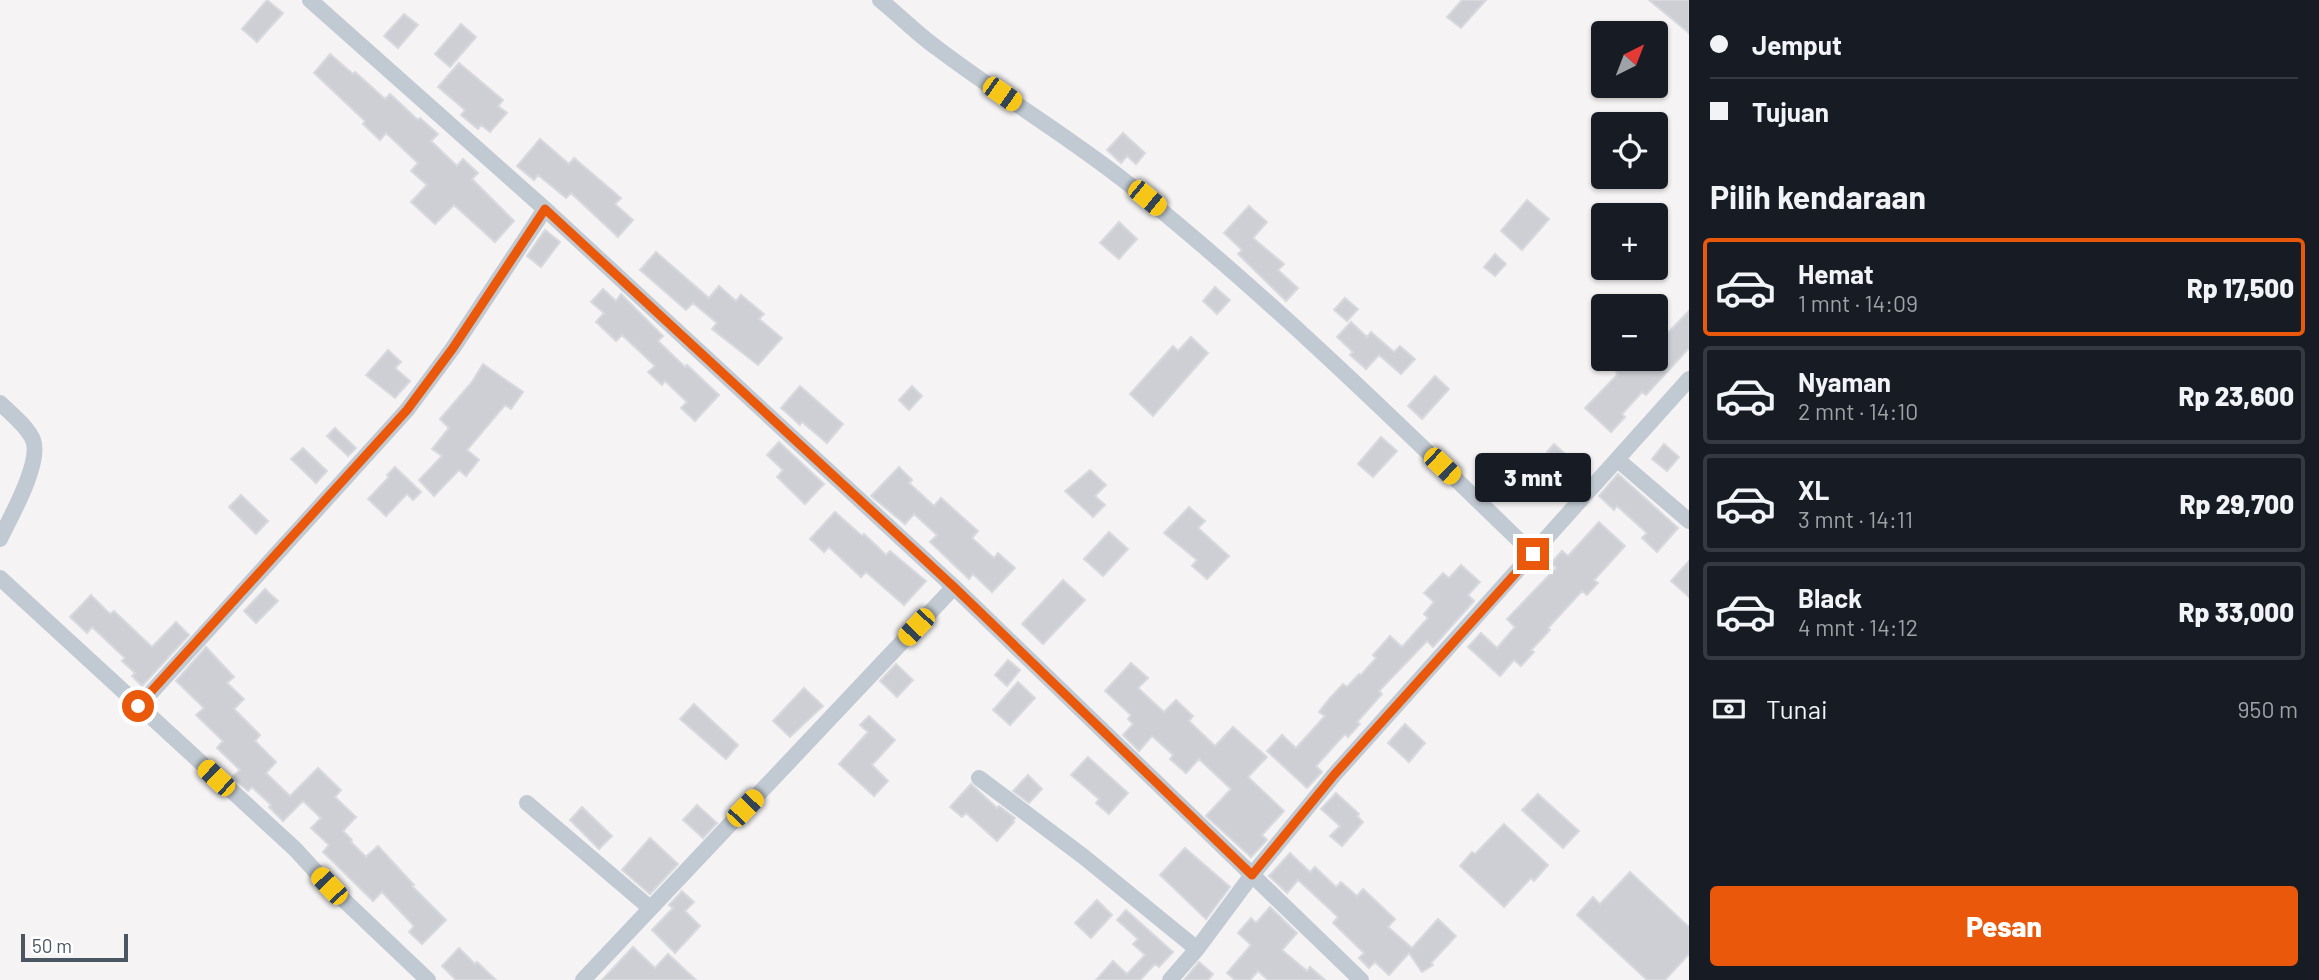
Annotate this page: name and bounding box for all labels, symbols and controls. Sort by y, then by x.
north arrow [1591,21,1668,98]
map controls [1591,21,1668,371]
text: Jemput [1752,29,1842,60]
car [979,73,1026,115]
text: Tujuan [1752,96,1829,127]
button: locate [1591,112,1668,189]
car [1125,177,1170,219]
text: Pilih kendaraan [1710,177,1926,215]
button: + [1591,203,1668,280]
icon: car [1714,256,1777,319]
text: Hemat [1798,258,1874,289]
text: Rp 17,500 [2187,272,2294,303]
text: 1 mnt · 14:09 [1798,289,1918,317]
button: − [1591,294,1668,371]
icon: car [1714,364,1777,427]
text: Nyaman [1798,366,1891,397]
text: Rp 23,600 [2179,380,2294,411]
text: 2 mnt · 14:10 [1798,397,1918,425]
car [1420,444,1465,488]
callout: 3 mnt [1475,452,1591,502]
text: 3 mnt [1504,463,1562,491]
icon: car [1714,472,1777,535]
text: XL [1798,474,1829,505]
text: Rp 29,700 [2180,488,2294,519]
text: 3 mnt · 14:11 [1798,505,1913,533]
route end [1517,538,1549,570]
icon: car [1714,580,1777,643]
text: Black [1798,582,1862,613]
text: Rp 33,000 [2179,596,2294,627]
car [894,604,939,650]
text: 4 mnt · 14:12 [1798,613,1918,641]
route start [122,690,154,722]
icon: cash [1710,690,1748,728]
text: Tunai [1766,693,1828,724]
text: 950 m [2238,695,2298,723]
car [194,756,239,800]
car [723,786,768,830]
car [307,863,352,909]
button: Pesan [1710,886,2298,966]
scale bar [21,931,128,963]
text: 50 m [32,934,72,957]

